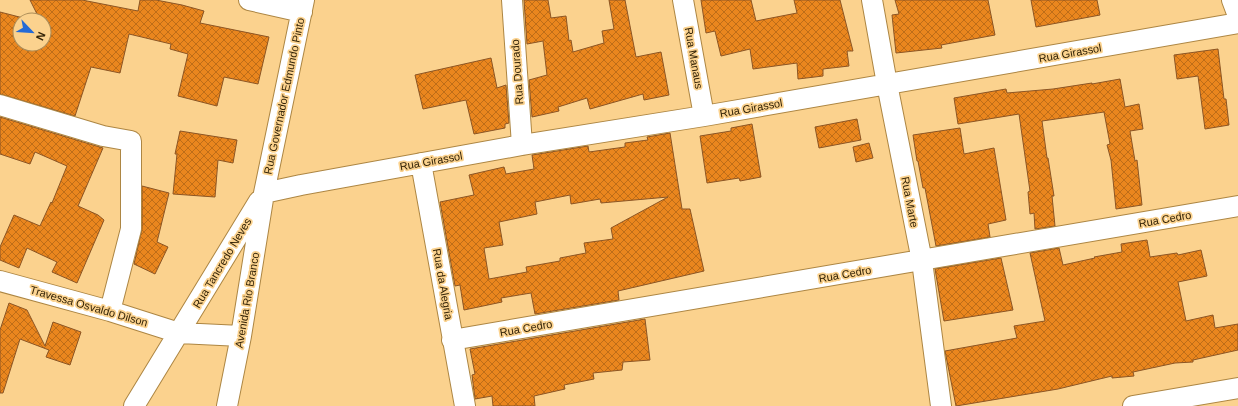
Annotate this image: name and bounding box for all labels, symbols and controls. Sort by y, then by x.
north arrow [12,12,52,52]
street label: Rua Governador Edmundo Pinto [262,17,306,175]
street label: Rua Manaus [683,26,705,90]
text: N [34,30,48,42]
street label: Rua Dourado [509,39,525,105]
street label: Rua Girassol [1038,42,1102,64]
street label: Rua Girassol [719,97,783,119]
street label: Rua Girassol [399,150,463,172]
street label: Rua Marte [899,176,921,228]
street label: Rua Cedro [1138,208,1192,230]
street label: Rua Tancredo Neves [190,216,254,310]
street label: Rua da Alegria [431,247,455,321]
street label: Avenida Rio Branco [233,251,261,349]
street label: Rua Cedro [818,263,872,285]
street label: Travessa Osvaldo Dilson [29,283,149,329]
street label: Rua Cedro [499,317,553,339]

